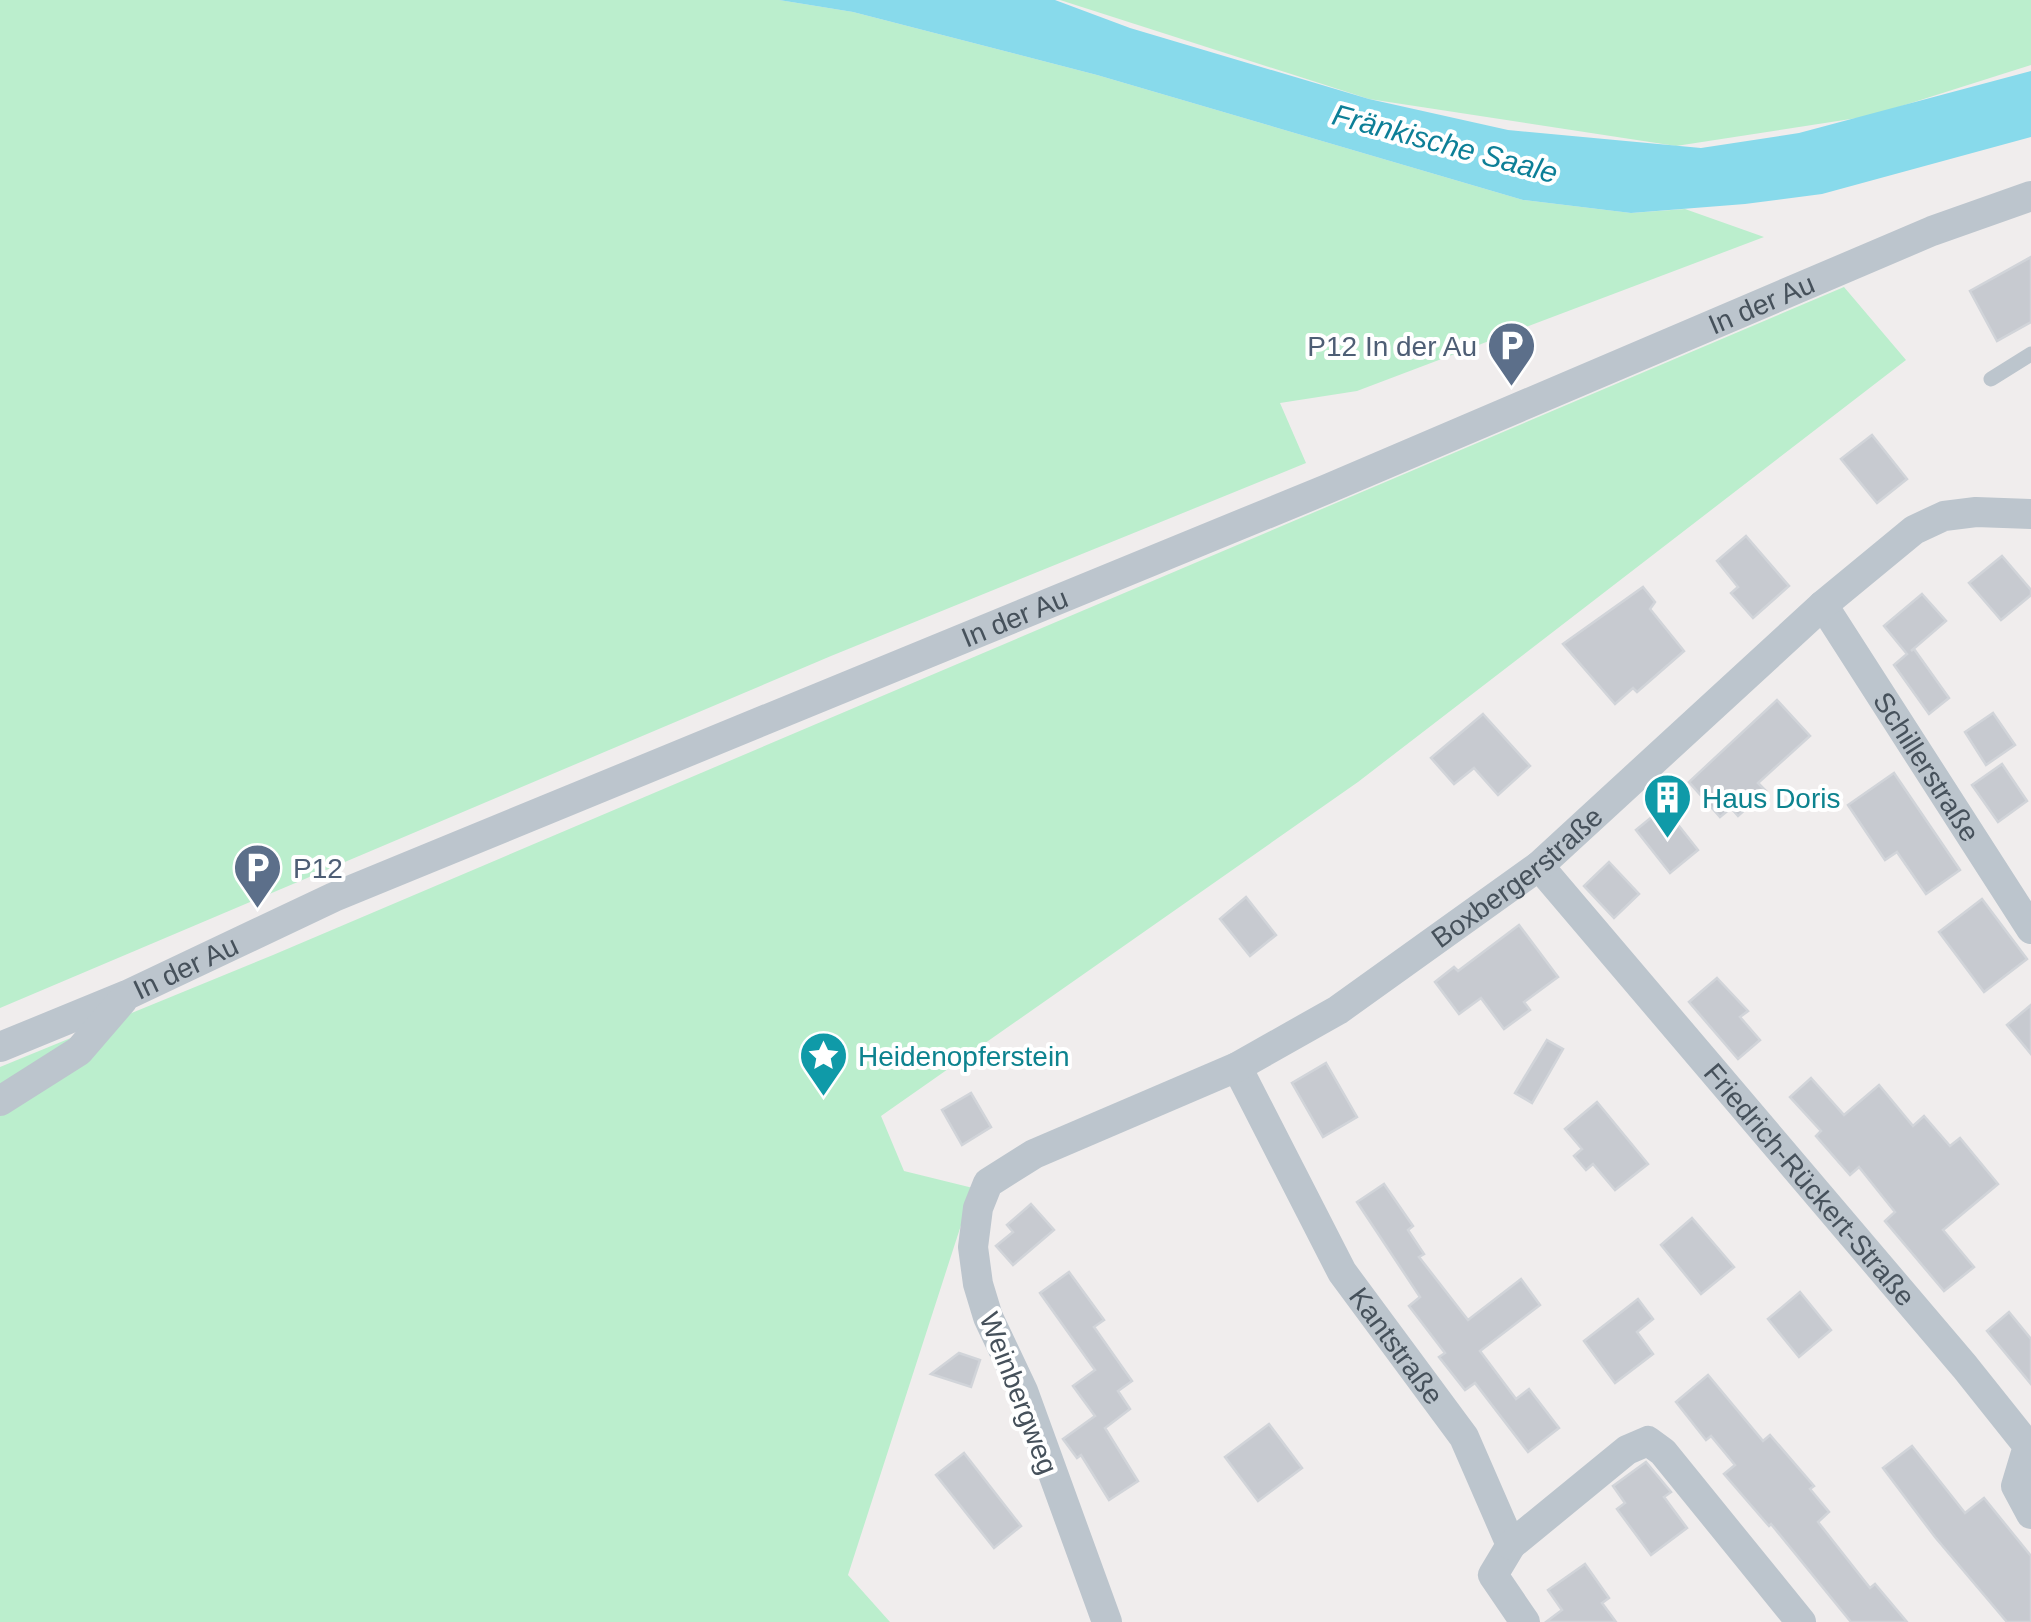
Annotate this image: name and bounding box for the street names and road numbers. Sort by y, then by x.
street label: In der Au [1704,268,1819,340]
street label: In der Au [957,582,1072,653]
street label: Schillerstraße [1867,686,1986,847]
street label: Boxbergerstraße [1426,801,1609,954]
street label: In der Au [128,930,243,1006]
street label: Friedrich-Rückert-Straße [1698,1057,1921,1312]
street label: Kantstraße [1343,1282,1449,1410]
street label: Weinbergweg [973,1308,1064,1478]

